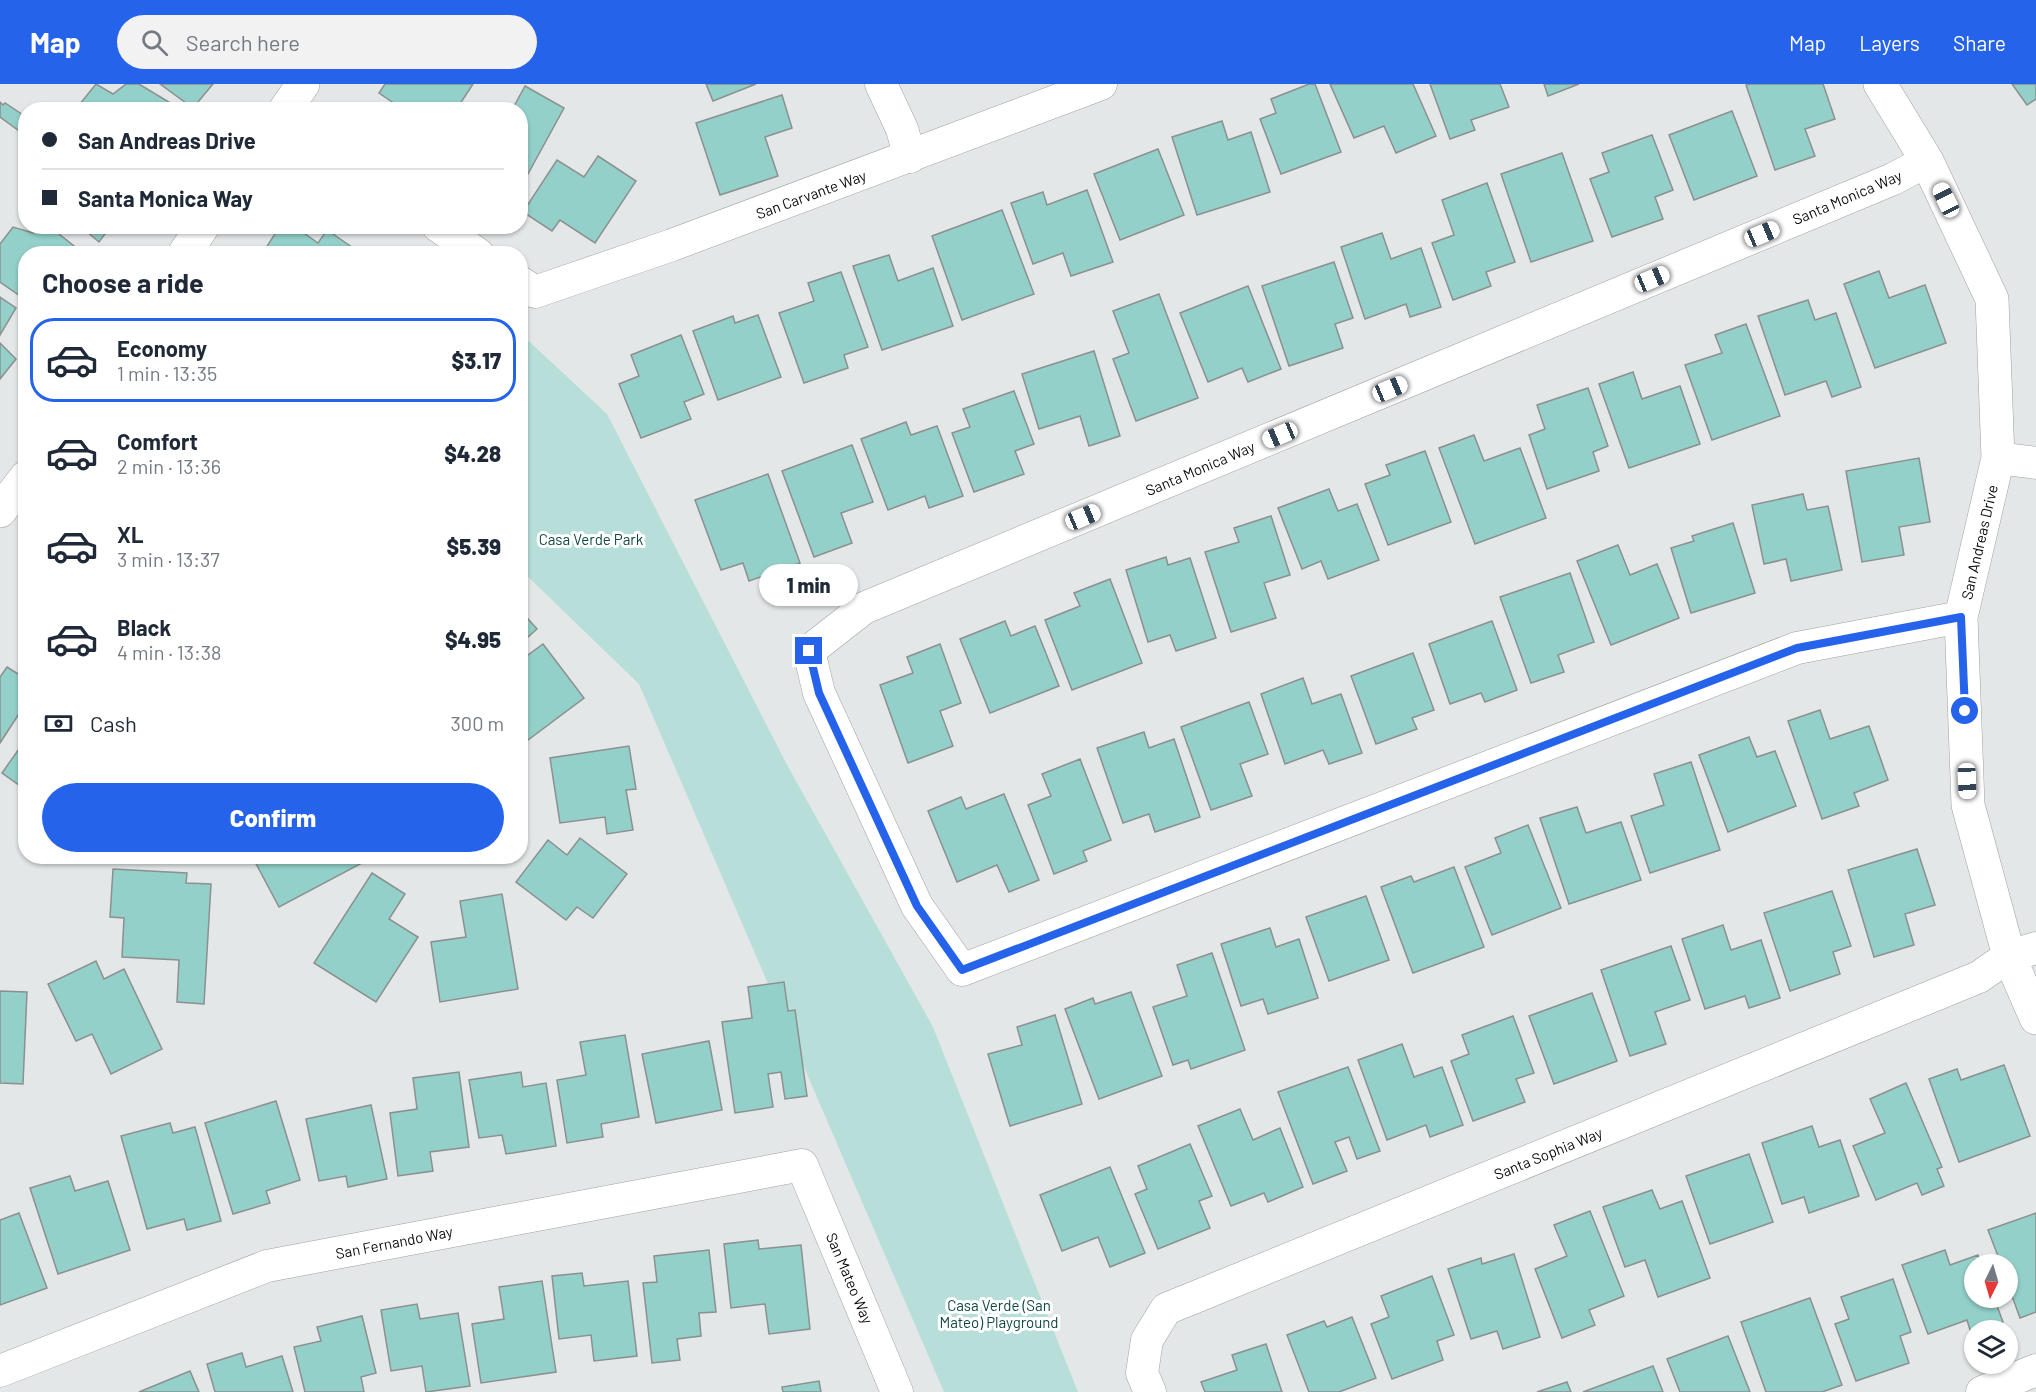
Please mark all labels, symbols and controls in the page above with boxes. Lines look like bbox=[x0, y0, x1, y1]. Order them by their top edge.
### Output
search box bbox=[117, 15, 537, 69]
text: Map bbox=[30, 25, 81, 59]
icon: search bbox=[138, 26, 171, 59]
text: Search here bbox=[186, 29, 300, 55]
text: Map bbox=[1789, 30, 1826, 55]
text: Layers bbox=[1859, 30, 1920, 55]
text: Share bbox=[1953, 30, 2006, 55]
text: San Andreas Drive bbox=[78, 127, 256, 153]
street label: San Carvante Way bbox=[753, 166, 869, 222]
street label: Santa Monica Way bbox=[1790, 166, 1904, 228]
car bbox=[1930, 180, 1962, 220]
text: Santa Monica Way bbox=[78, 185, 253, 211]
car bbox=[1742, 219, 1782, 249]
car bbox=[1632, 264, 1672, 294]
text: Choose a ride bbox=[42, 266, 204, 298]
icon: car bbox=[45, 333, 99, 387]
text: Economy bbox=[117, 335, 207, 361]
text: $3.17 bbox=[451, 347, 501, 373]
text: 1 min · 13:35 bbox=[117, 361, 217, 385]
car bbox=[1370, 374, 1410, 404]
car bbox=[1260, 420, 1300, 450]
icon: car bbox=[45, 426, 99, 480]
text: Comfort bbox=[117, 428, 198, 454]
street label: Santa Monica Way bbox=[1143, 437, 1257, 499]
text: $4.28 bbox=[444, 440, 501, 466]
text: 2 min · 13:36 bbox=[117, 454, 221, 478]
street label: San Andreas Drive bbox=[1957, 483, 2001, 601]
car bbox=[1063, 502, 1103, 532]
icon: car bbox=[45, 519, 99, 573]
text: XL bbox=[117, 521, 143, 547]
park label: Casa Verde Park bbox=[539, 530, 644, 548]
text: $5.39 bbox=[447, 533, 501, 559]
text: 3 min · 13:37 bbox=[117, 547, 220, 571]
callout: 1 min bbox=[760, 564, 858, 606]
text: 1 min bbox=[787, 573, 830, 597]
icon: car bbox=[45, 612, 99, 666]
text: Black bbox=[117, 614, 171, 640]
text: $4.95 bbox=[445, 626, 501, 652]
route end bbox=[795, 637, 822, 664]
text: 4 min · 13:38 bbox=[117, 640, 221, 664]
route start bbox=[1951, 697, 1978, 724]
icon: cash bbox=[42, 707, 75, 740]
text: Cash bbox=[90, 710, 137, 736]
text: 300 m bbox=[451, 711, 504, 735]
car bbox=[1957, 763, 1977, 799]
button: Confirm bbox=[42, 783, 504, 852]
street label: Santa Sophia Way bbox=[1491, 1123, 1605, 1183]
street label: San Fernando Way bbox=[334, 1222, 454, 1262]
street label: San Mateo Way bbox=[823, 1230, 877, 1326]
north arrow bbox=[1964, 1254, 2018, 1308]
map controls bbox=[1964, 1254, 2018, 1374]
park label: Casa Verde (San Mateo) Playground bbox=[940, 1296, 1058, 1331]
button: layers bbox=[1964, 1320, 2018, 1374]

